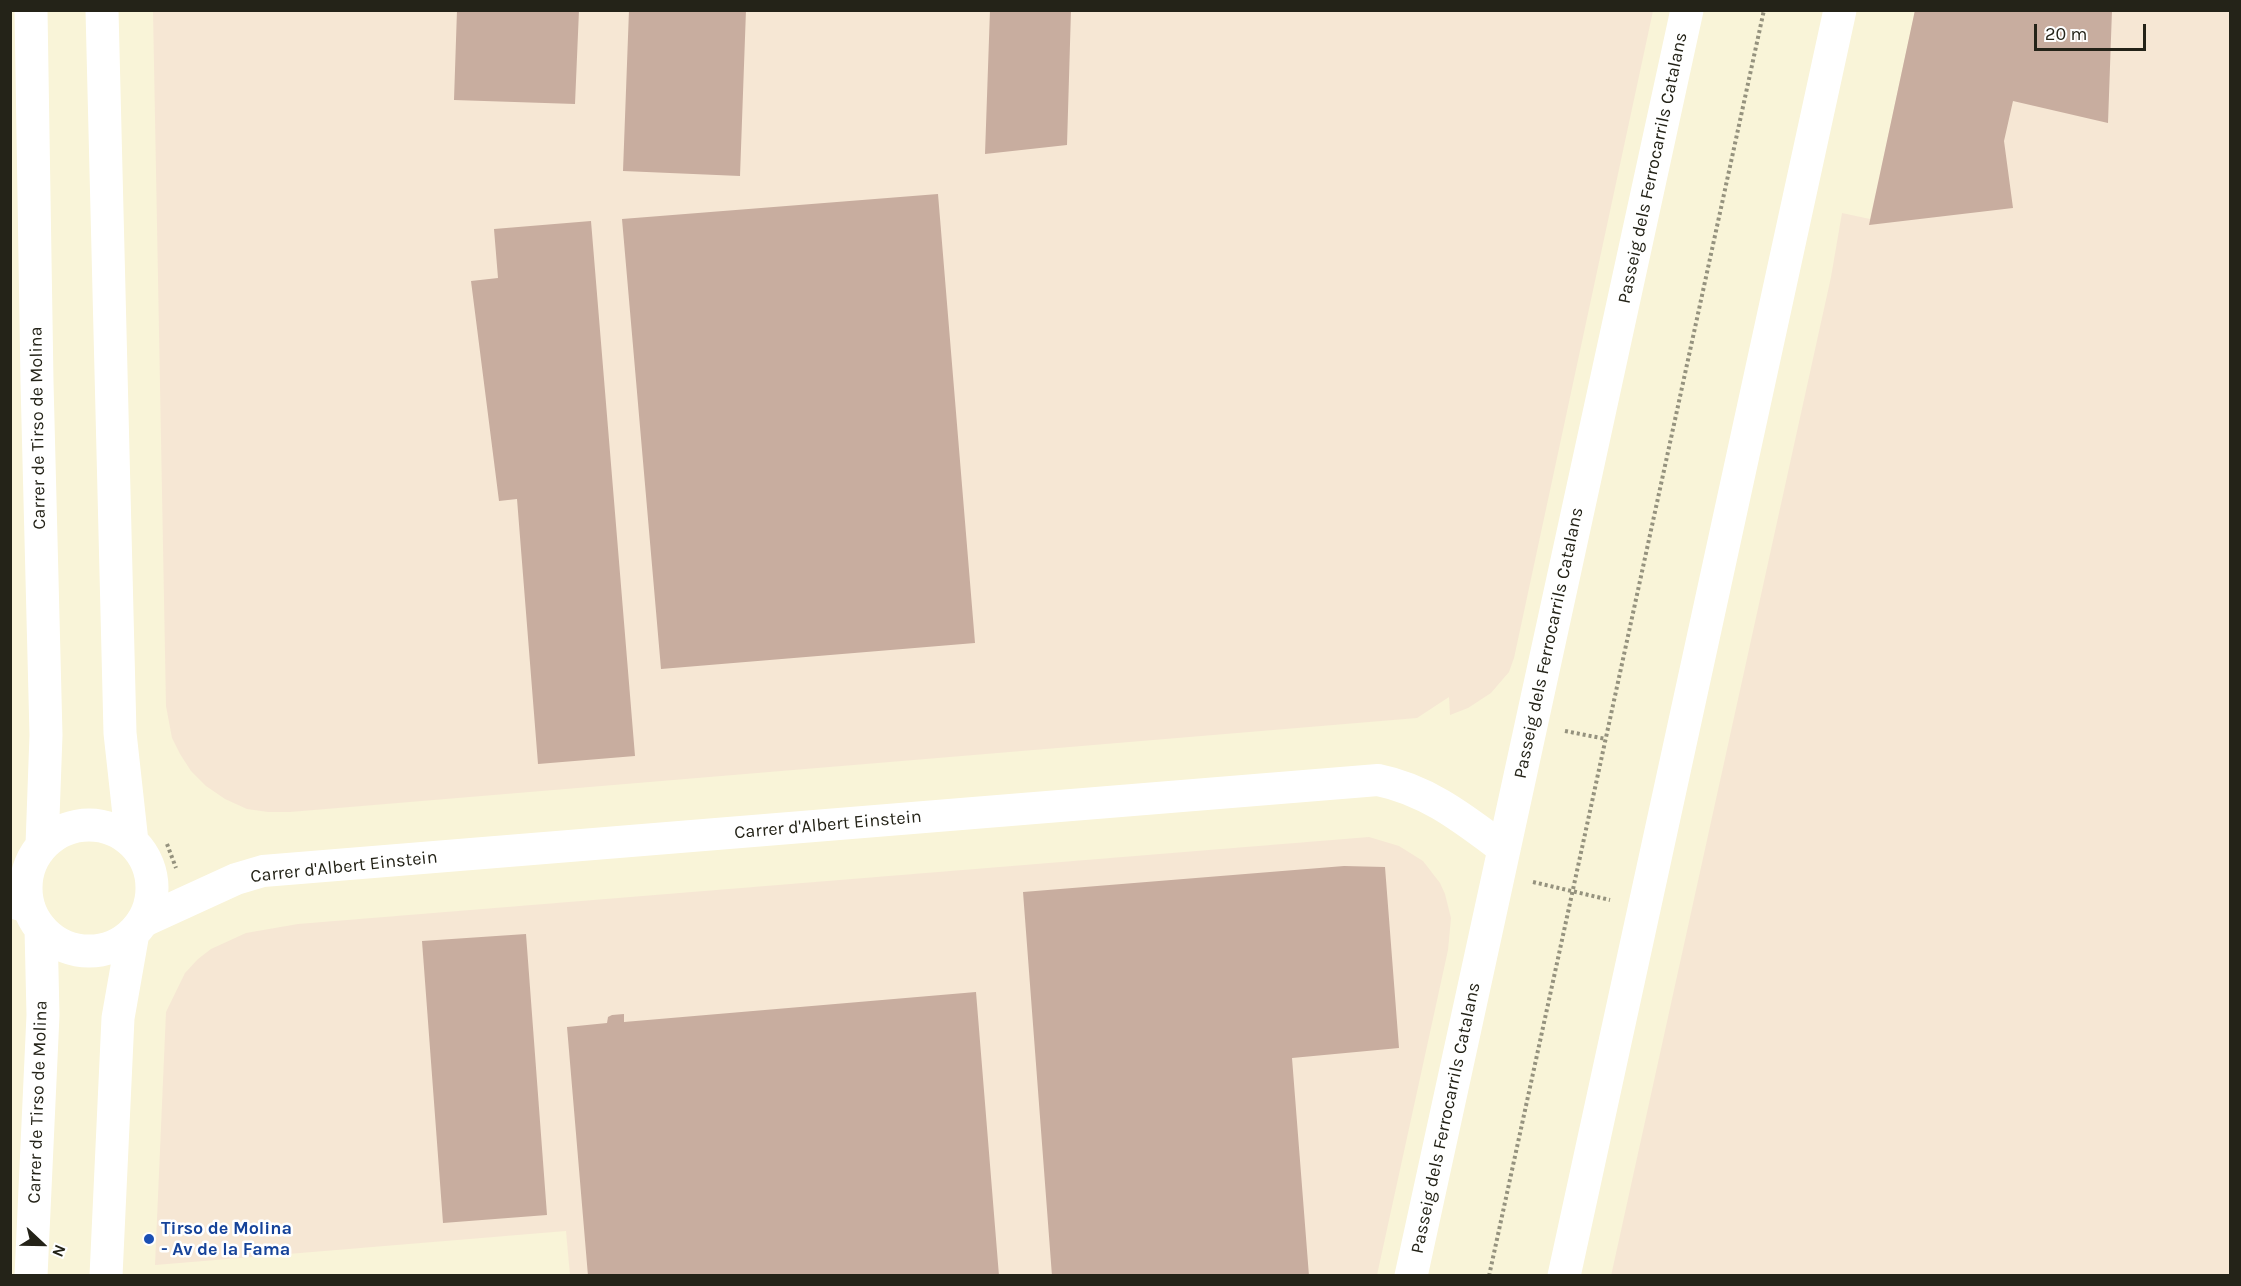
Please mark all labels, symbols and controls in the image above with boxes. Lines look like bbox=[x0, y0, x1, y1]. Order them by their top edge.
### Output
scale bar bbox=[2037, 12, 2150, 50]
text: 20 m bbox=[2045, 23, 2087, 45]
street label: Passeig dels Ferrocarrils Catalans bbox=[1614, 30, 1692, 306]
street label: Carrer de Tirso de Molina bbox=[25, 326, 51, 530]
street label: Passeig dels Ferrocarrils Catalans bbox=[1510, 505, 1588, 781]
street label: Carrer d'Albert Einstein bbox=[733, 806, 923, 844]
street label: Carrer d'Albert Einstein bbox=[249, 846, 439, 888]
street label: Passeig dels Ferrocarrils Catalans bbox=[1407, 980, 1485, 1256]
street label: Carrer de Tirso de Molina bbox=[24, 1000, 52, 1204]
north arrow bbox=[12, 1214, 72, 1274]
place label: Tirso de Molina - Av de la Fama bbox=[161, 1218, 292, 1260]
marker: Tirso de Molina - Av de la Fama bbox=[142, 1232, 156, 1246]
text: N bbox=[48, 1242, 70, 1260]

